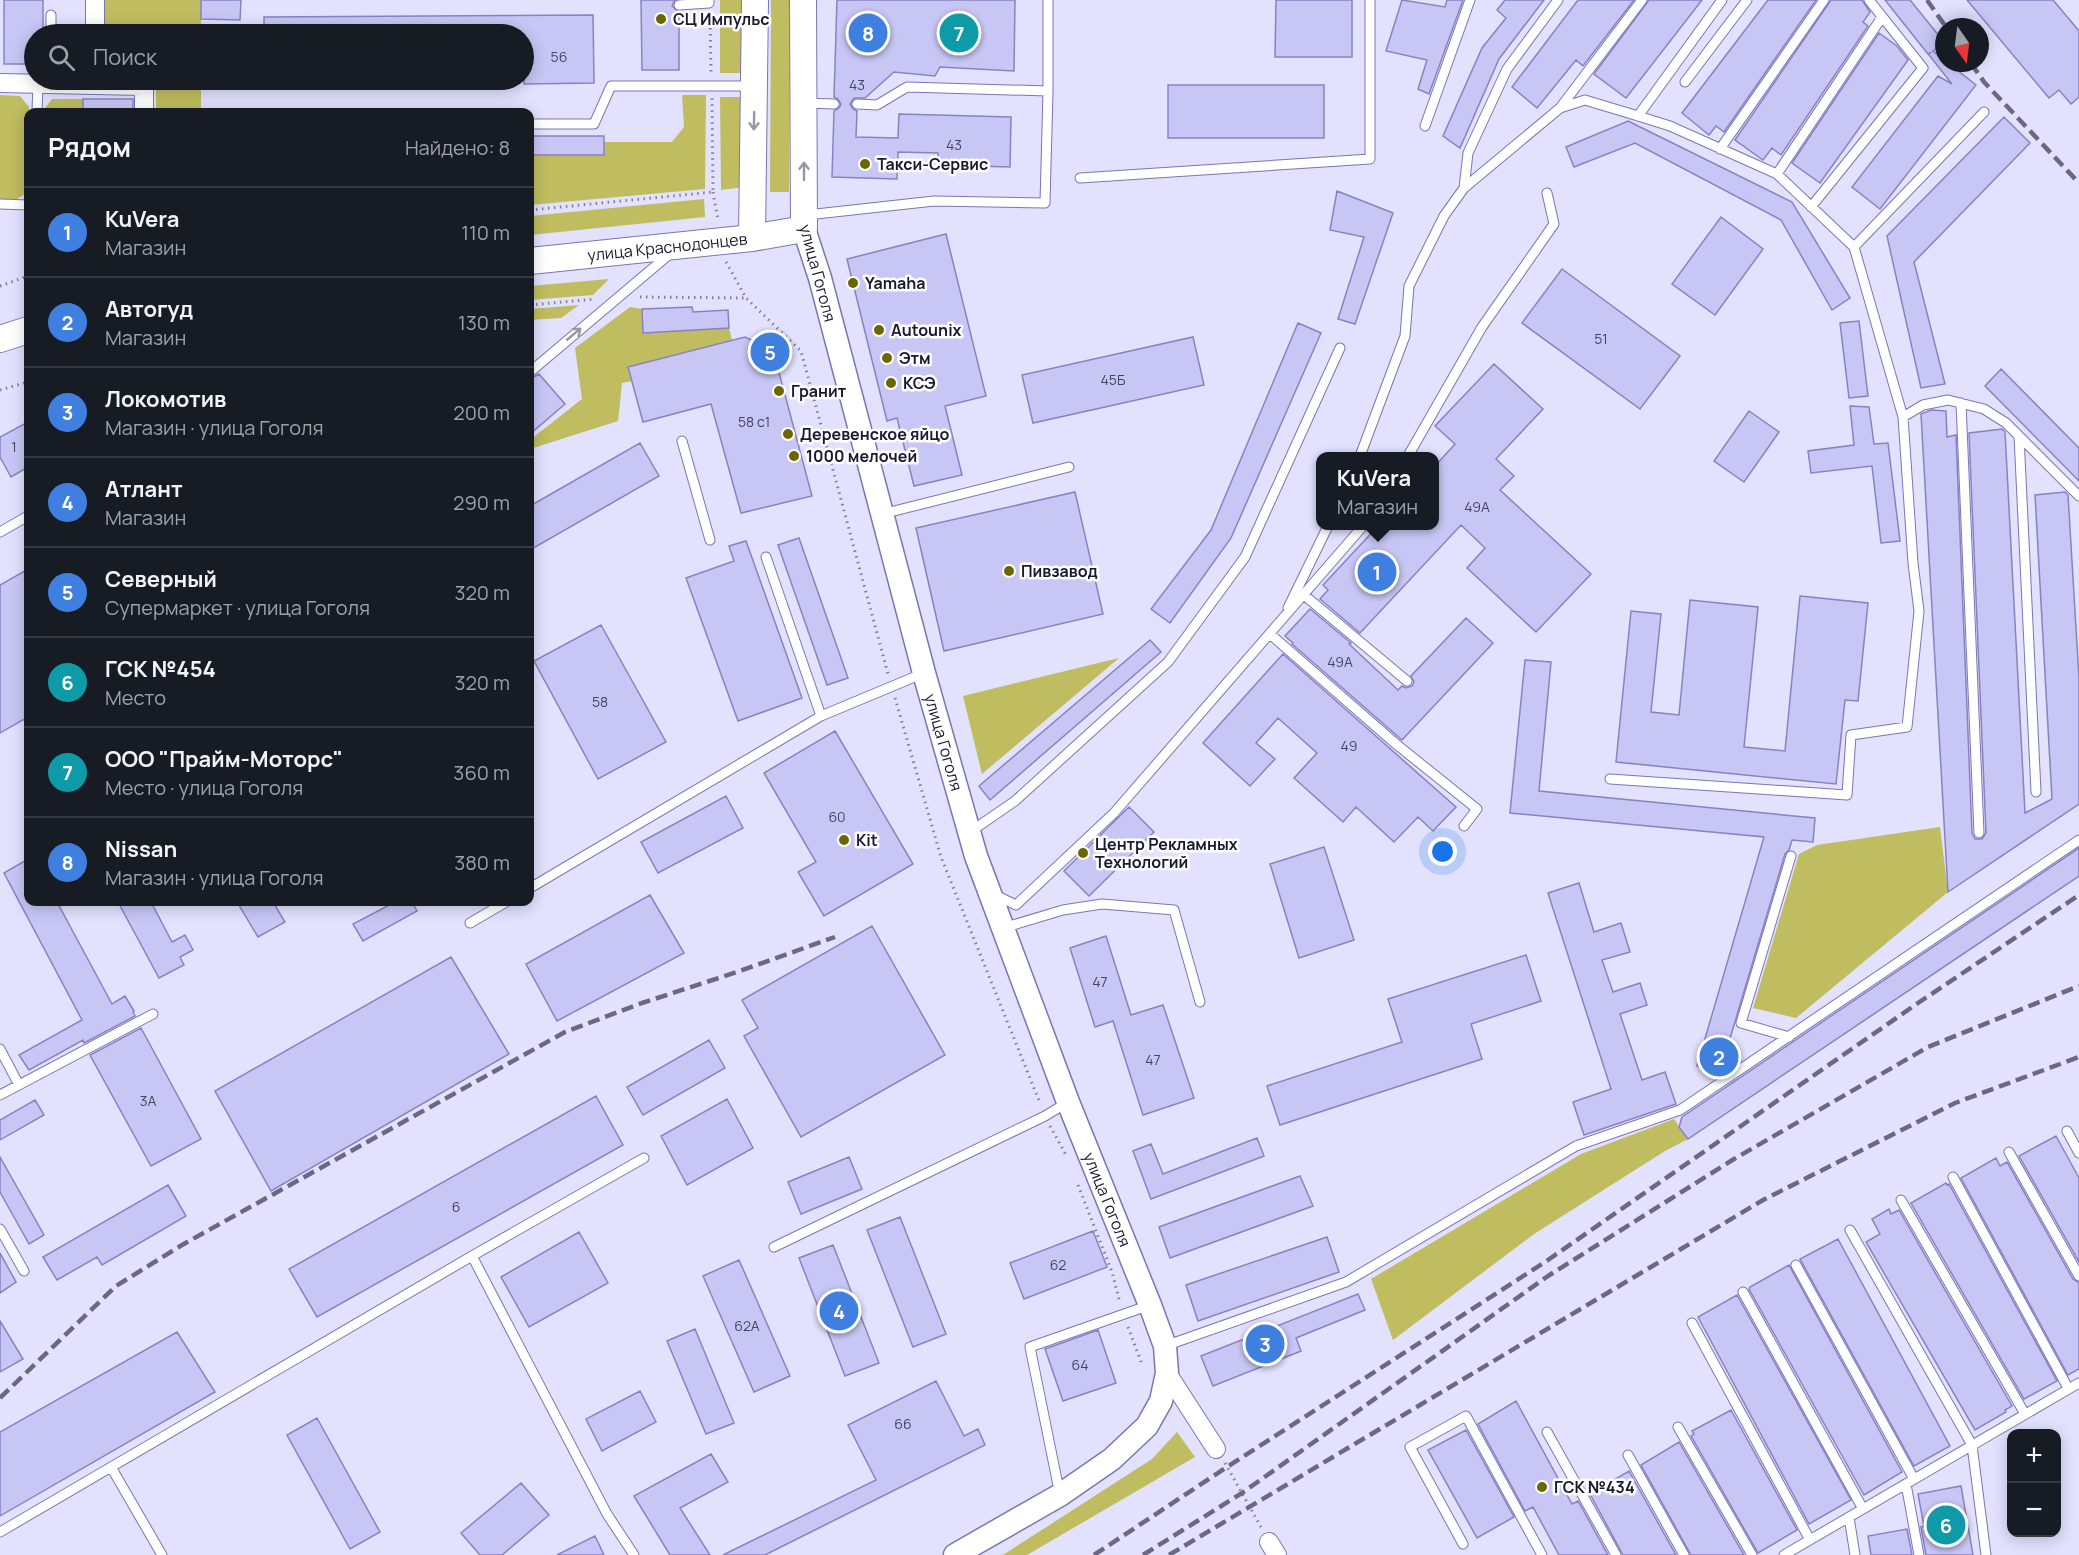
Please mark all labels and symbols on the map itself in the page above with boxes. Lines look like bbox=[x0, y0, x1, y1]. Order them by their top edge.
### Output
place label: СЦ Импульс bbox=[673, 8, 769, 30]
pin: 8 bbox=[848, 10, 888, 56]
pin: 7 bbox=[940, 10, 978, 56]
marker: СЦ Импульс bbox=[654, 12, 668, 26]
north arrow bbox=[1935, 18, 1989, 72]
house number: 56 bbox=[551, 47, 567, 66]
house number: 43 bbox=[849, 75, 865, 94]
one-way arrow bbox=[748, 111, 760, 131]
house number: 43 bbox=[946, 135, 962, 154]
place label: Такси-Сервис bbox=[877, 153, 988, 175]
marker: Такси-Сервис bbox=[858, 157, 872, 171]
one-way arrow bbox=[798, 161, 810, 181]
street label: улица Гоголя bbox=[794, 222, 842, 324]
street label: улица Краснодонцев bbox=[586, 228, 749, 266]
place label: Yamaha bbox=[865, 272, 926, 294]
marker: Yamaha bbox=[846, 276, 860, 290]
place label: Autounix bbox=[891, 319, 962, 341]
marker: Autounix bbox=[872, 323, 886, 337]
one-way arrow bbox=[566, 327, 581, 341]
house number: 51 bbox=[1594, 329, 1608, 348]
pin: 5 bbox=[750, 330, 790, 374]
place label: Этм bbox=[899, 347, 931, 369]
marker: Этм bbox=[880, 351, 894, 365]
house number: 45Б bbox=[1101, 370, 1126, 389]
place label: КСЭ bbox=[903, 372, 936, 394]
marker: КСЭ bbox=[884, 376, 898, 390]
place label: Гранит bbox=[791, 380, 847, 402]
marker: Гранит bbox=[772, 384, 786, 398]
house number: 58 с1 bbox=[738, 412, 770, 431]
place label: Деревенское яйцо bbox=[800, 423, 950, 445]
marker: Деревенское яйцо bbox=[781, 427, 795, 441]
house number: 1 bbox=[11, 437, 17, 456]
place label: 1000 мелочей bbox=[806, 445, 917, 467]
marker: 1000 мелочей bbox=[787, 449, 801, 463]
house number: 49А bbox=[1464, 497, 1490, 516]
pin: 1 bbox=[1358, 550, 1396, 594]
place label: Пивзавод bbox=[1021, 560, 1098, 582]
marker: Пивзавод bbox=[1002, 564, 1016, 578]
house number: 49А bbox=[1327, 652, 1353, 671]
street label: улица Гоголя bbox=[919, 691, 968, 793]
house number: 58 bbox=[592, 692, 608, 711]
house number: 49 bbox=[1341, 736, 1357, 755]
house number: 60 bbox=[828, 807, 846, 826]
place label: Kit bbox=[856, 829, 878, 851]
marker: Kit bbox=[837, 833, 851, 847]
place label: Центр Рекламных Технологий bbox=[1095, 833, 1238, 873]
your location bbox=[1428, 837, 1457, 866]
marker: Центр Рекламных Технологий bbox=[1076, 846, 1090, 860]
house number: 47 bbox=[1092, 972, 1108, 991]
pin: 2 bbox=[1700, 1034, 1738, 1080]
house number: 47 bbox=[1145, 1050, 1161, 1069]
house number: 3А bbox=[140, 1091, 156, 1110]
street label: улица Гоголя bbox=[1078, 1149, 1136, 1250]
house number: 6 bbox=[452, 1197, 460, 1216]
house number: 62 bbox=[1050, 1255, 1066, 1274]
pin: 4 bbox=[820, 1288, 858, 1334]
house number: 62А bbox=[734, 1316, 760, 1335]
pin: 3 bbox=[1246, 1322, 1284, 1366]
house number: 64 bbox=[1072, 1355, 1088, 1374]
house number: 66 bbox=[894, 1414, 912, 1433]
place label: ГСК №434 bbox=[1554, 1476, 1635, 1498]
marker: ГСК №434 bbox=[1535, 1480, 1549, 1494]
pin: 6 bbox=[1926, 1502, 1966, 1547]

